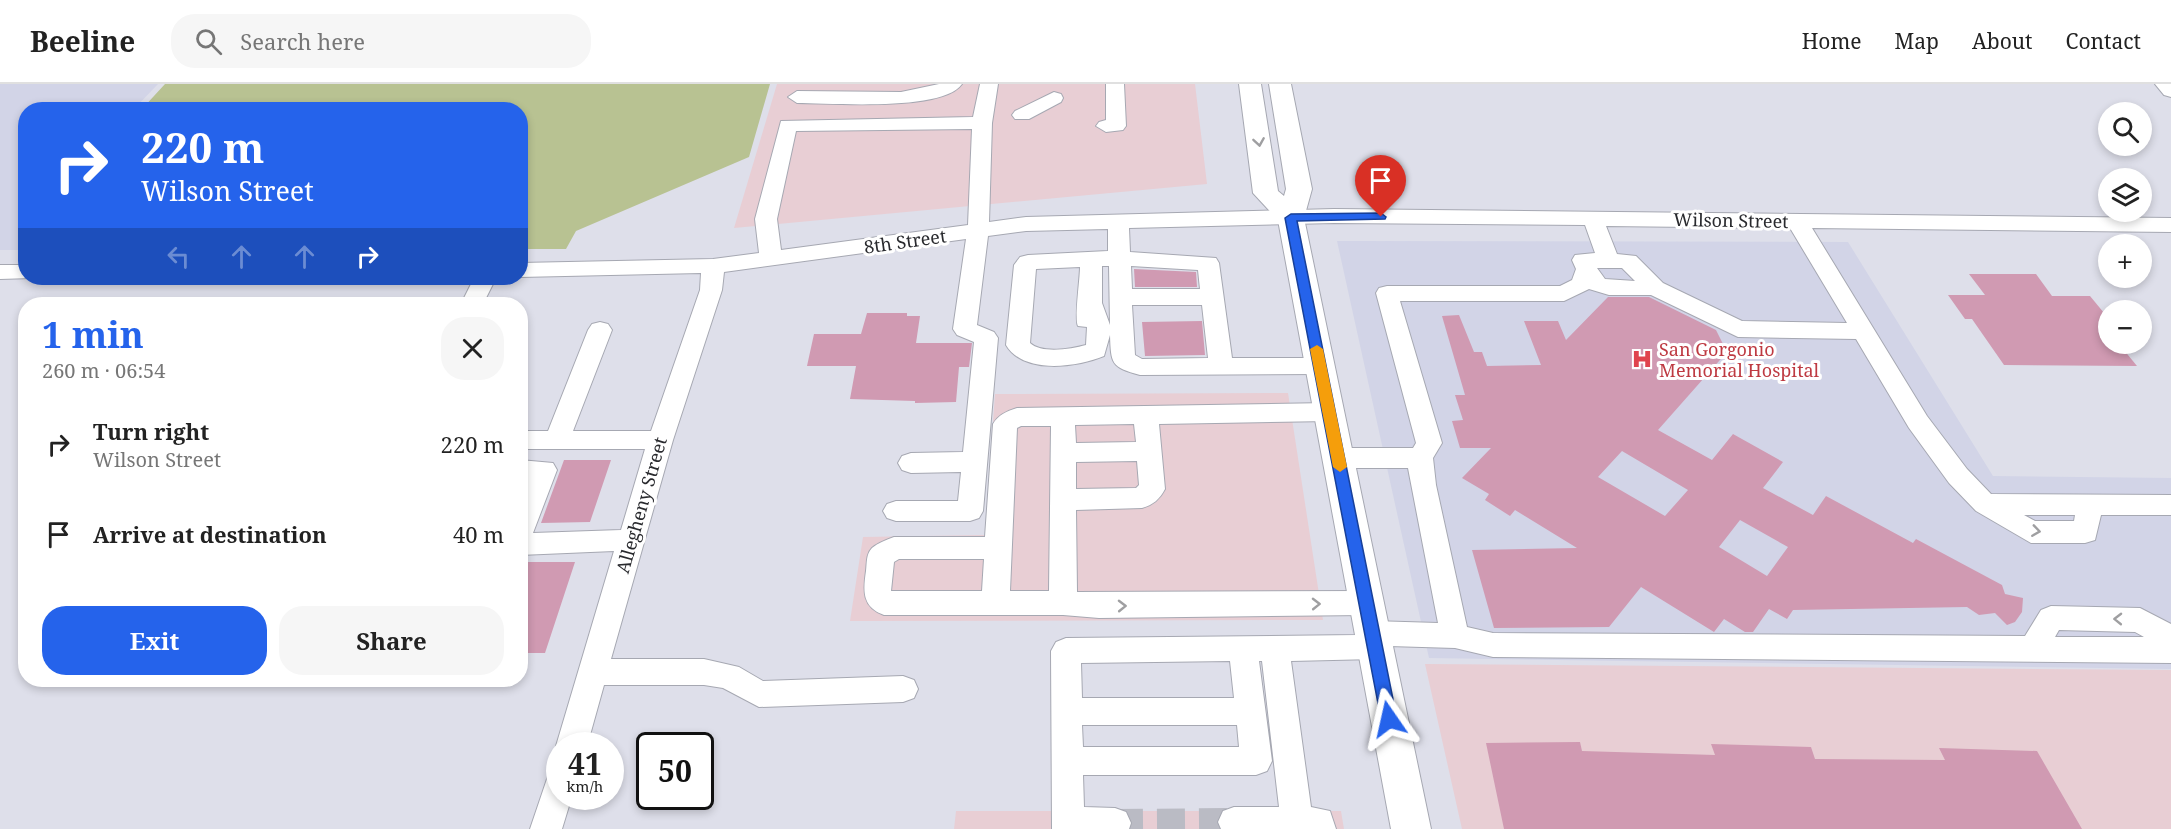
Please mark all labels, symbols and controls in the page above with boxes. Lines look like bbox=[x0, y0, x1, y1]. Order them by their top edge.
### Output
search box bbox=[171, 14, 591, 68]
text: Beeline bbox=[30, 22, 135, 60]
icon: search bbox=[192, 25, 225, 58]
text: Search here bbox=[240, 26, 365, 56]
text: Home bbox=[1802, 27, 1862, 55]
text: Map bbox=[1895, 27, 1939, 55]
text: About bbox=[1972, 27, 2033, 55]
text: Contact bbox=[2066, 27, 2141, 55]
map controls bbox=[2098, 102, 2152, 354]
button: search bbox=[2098, 102, 2152, 156]
text: 220 m bbox=[141, 118, 265, 175]
icon: right bbox=[42, 126, 120, 204]
one-way arrow bbox=[1252, 137, 1264, 146]
pin bbox=[1355, 155, 1406, 217]
icon: arrive bbox=[1364, 164, 1397, 197]
button: layers bbox=[2098, 168, 2152, 222]
text: Wilson Street bbox=[141, 172, 314, 209]
street label: Wilson Street bbox=[1673, 207, 1789, 233]
street label: 8th Street bbox=[862, 223, 948, 259]
button: + bbox=[2098, 234, 2152, 288]
icon: left bbox=[162, 240, 195, 273]
icon: ahead bbox=[225, 240, 258, 273]
icon: ahead bbox=[288, 240, 321, 273]
icon: right bbox=[351, 240, 384, 273]
button: − bbox=[2098, 300, 2152, 354]
text: 1 min bbox=[42, 310, 144, 359]
button: close bbox=[441, 317, 504, 380]
place label: San Gorgonio Memorial Hospital bbox=[1659, 337, 1820, 382]
hospital icon: San Gorgonio Memorial Hospital bbox=[1630, 347, 1654, 371]
text: 260 m · 06:54 bbox=[42, 357, 165, 384]
text: Turn right bbox=[93, 416, 209, 446]
icon: right bbox=[42, 428, 75, 461]
text: 220 m bbox=[441, 429, 504, 459]
street label: Allegheny Street bbox=[610, 434, 672, 576]
text: Wilson Street bbox=[93, 446, 221, 473]
icon: arrive bbox=[42, 518, 75, 551]
text: Arrive at destination bbox=[93, 519, 327, 549]
text: 40 m bbox=[453, 519, 504, 549]
one-way arrow bbox=[2031, 524, 2041, 536]
one-way arrow bbox=[1312, 597, 1321, 610]
one-way arrow bbox=[1117, 600, 1126, 612]
button: Exit bbox=[42, 606, 267, 675]
button: Share bbox=[279, 606, 504, 675]
one-way arrow bbox=[2114, 613, 2123, 626]
position arrow bbox=[1357, 687, 1421, 751]
speed limit sign: 50 bbox=[636, 732, 714, 810]
text: 41 bbox=[568, 743, 602, 784]
text: km/h bbox=[567, 776, 603, 796]

